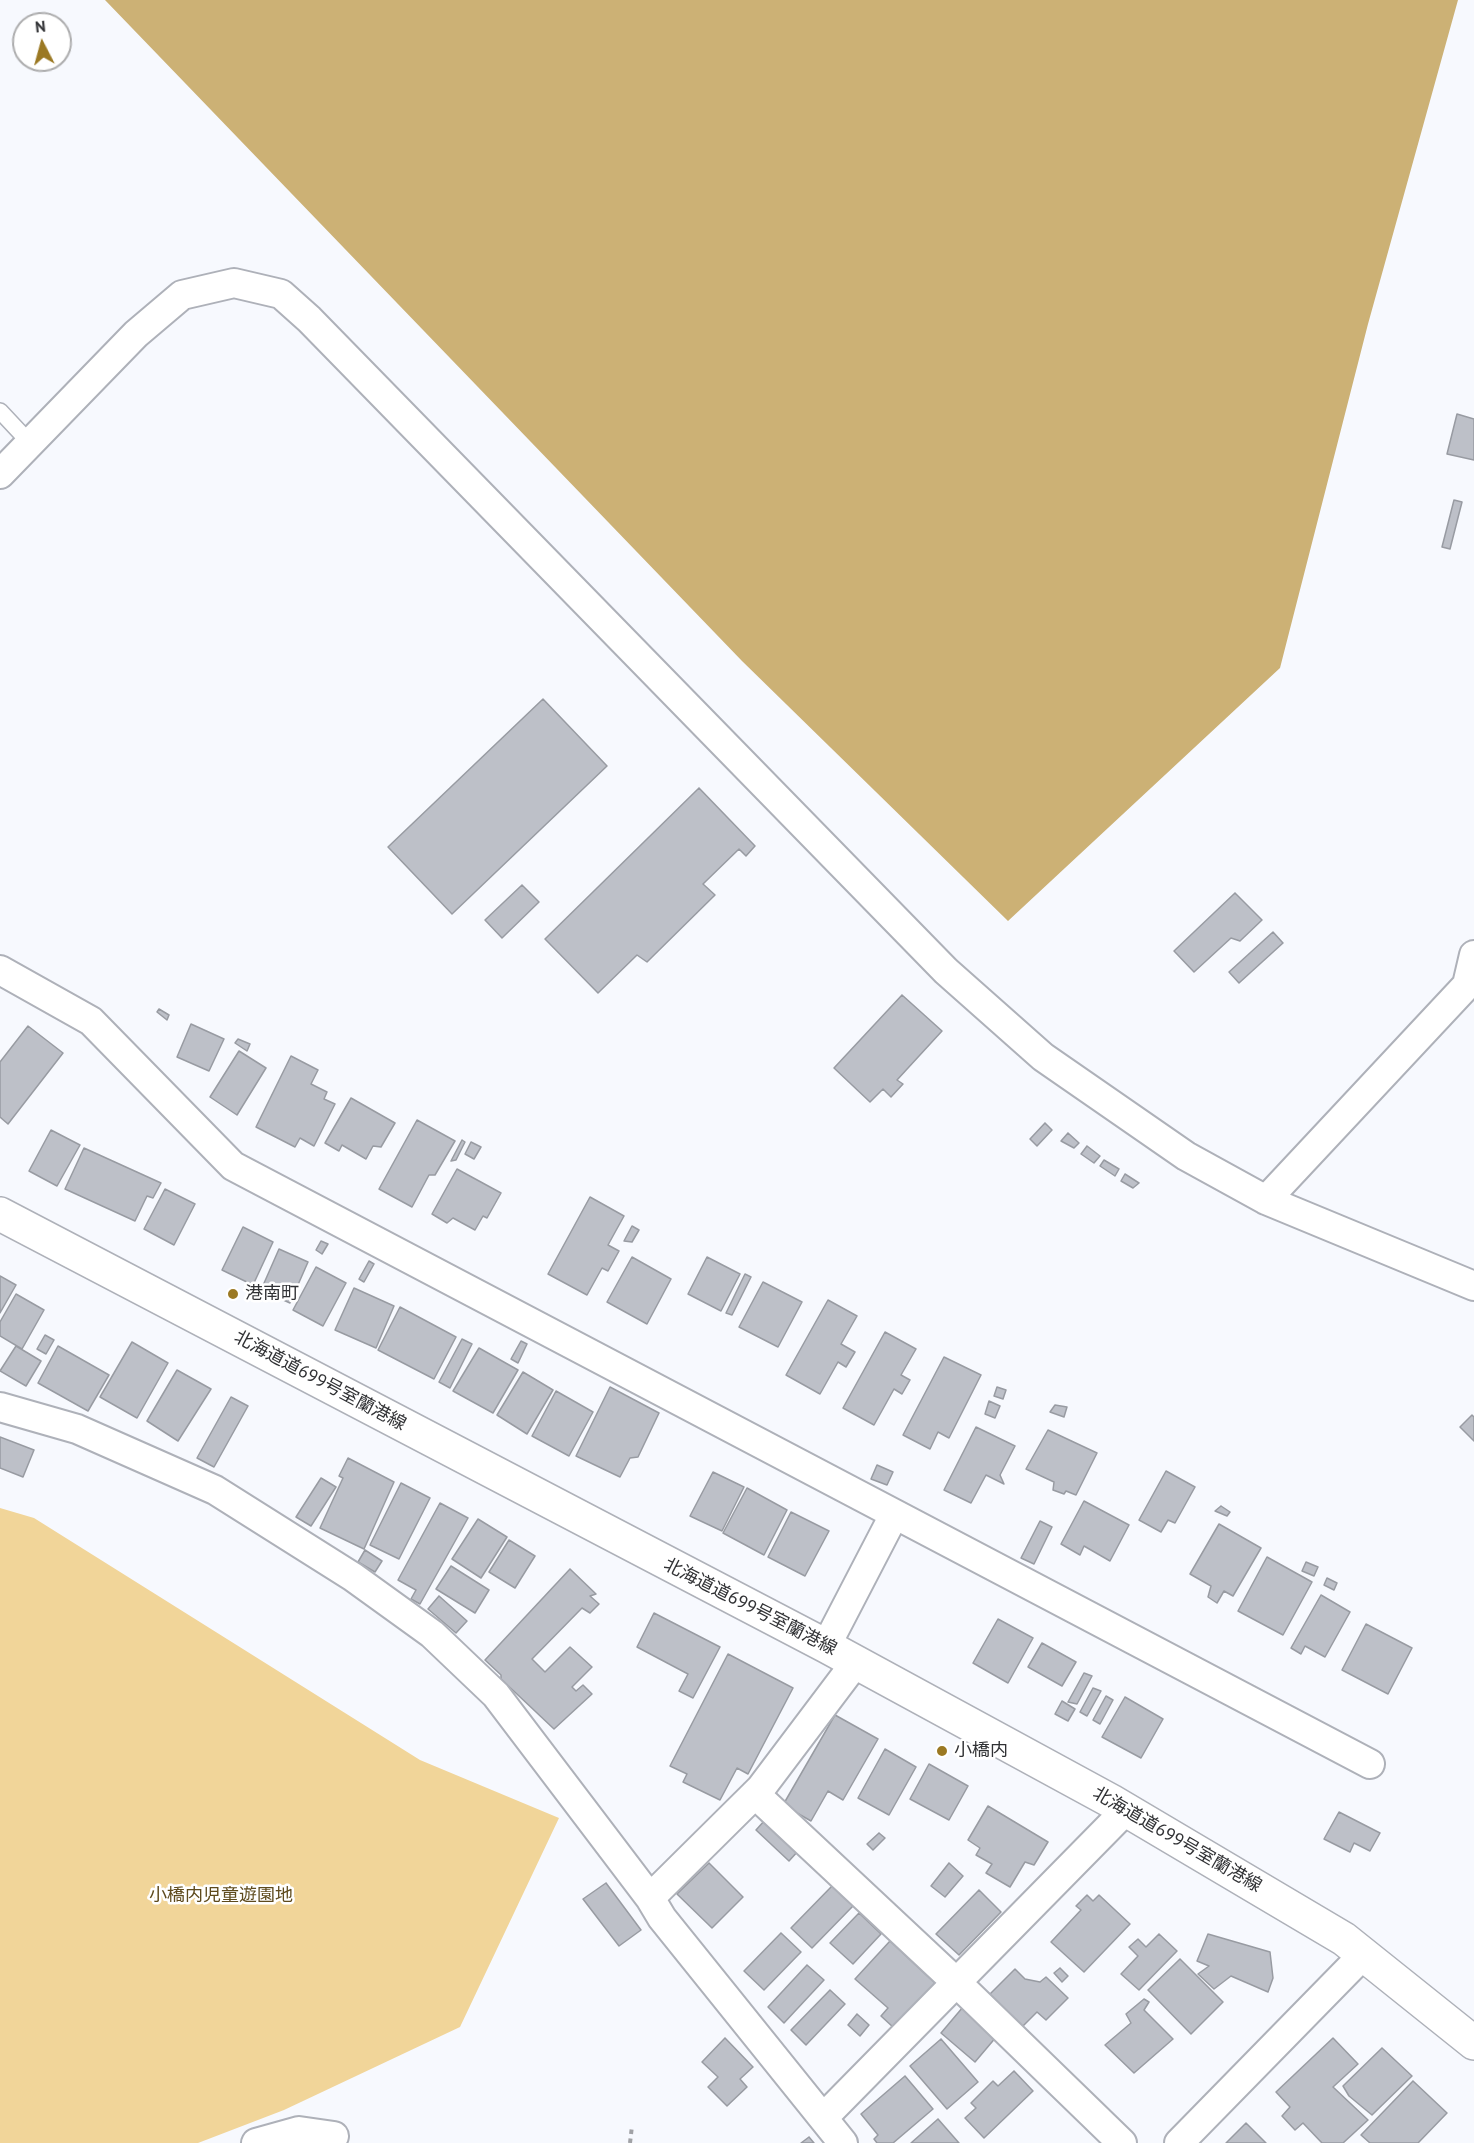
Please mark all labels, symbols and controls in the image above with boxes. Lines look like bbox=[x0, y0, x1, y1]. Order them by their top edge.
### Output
north arrow bbox=[12, 12, 72, 72]
text: N bbox=[34, 16, 47, 37]
place label: 港南町 bbox=[245, 1283, 299, 1305]
marker: 港南町 bbox=[226, 1287, 240, 1301]
street label: 北海道道699号室蘭港線 bbox=[230, 1327, 410, 1435]
street label: 北海道道699号室蘭港線 bbox=[660, 1554, 840, 1660]
place label: 小橋内 bbox=[954, 1740, 1008, 1762]
marker: 小橋内 bbox=[935, 1744, 949, 1758]
street label: 北海道道699号室蘭港線 bbox=[1089, 1783, 1265, 1897]
park label: 小橋内児童遊園地 bbox=[149, 1885, 293, 1907]

